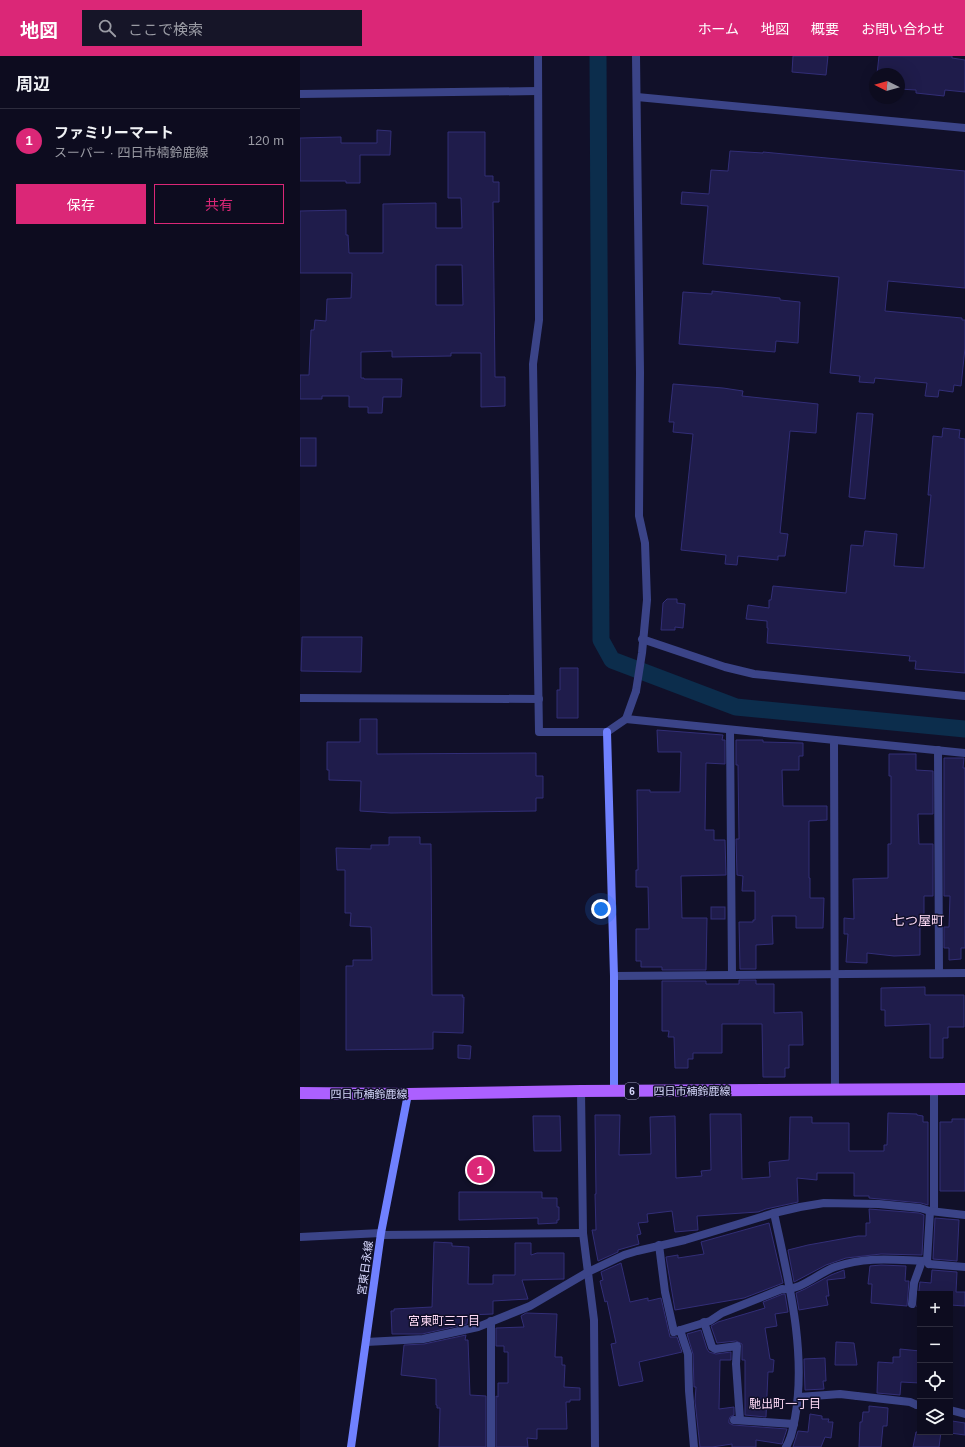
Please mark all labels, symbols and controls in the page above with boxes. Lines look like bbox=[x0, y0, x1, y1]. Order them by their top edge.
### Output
search box bbox=[82, 10, 362, 46]
icon: search bbox=[96, 17, 118, 39]
text: 地図 bbox=[20, 20, 58, 41]
text: ここで検索 bbox=[128, 21, 203, 38]
text: ホーム bbox=[697, 21, 739, 37]
text: 地図 bbox=[761, 21, 789, 37]
text: 概要 bbox=[811, 21, 839, 37]
text: お問い合わせ bbox=[861, 21, 945, 37]
north arrow bbox=[869, 68, 905, 104]
text: 周辺 bbox=[16, 75, 50, 94]
text: ファミリーマート bbox=[54, 124, 174, 141]
text: 1 bbox=[25, 133, 33, 148]
text: 120 m bbox=[248, 133, 284, 148]
text: スーパー · 四日市楠鈴鹿線 bbox=[54, 145, 208, 160]
button: 保存 bbox=[16, 184, 146, 224]
button: 共有 bbox=[154, 184, 284, 224]
your location bbox=[591, 899, 611, 919]
district label: 七つ屋町 bbox=[892, 913, 944, 928]
road number: 6 bbox=[625, 1083, 639, 1099]
street label: 四日市楠鈴鹿線 bbox=[654, 1085, 731, 1097]
street label: 四日市楠鈴鹿線 bbox=[331, 1088, 408, 1100]
pin: 1 bbox=[467, 1155, 493, 1185]
street label: 宮東日永線 bbox=[355, 1240, 375, 1296]
map controls bbox=[917, 1291, 953, 1435]
button: + bbox=[917, 1291, 953, 1327]
district label: 宮東町三丁目 bbox=[408, 1314, 480, 1328]
button: − bbox=[917, 1327, 953, 1363]
button: locate bbox=[917, 1363, 953, 1399]
district label: 馳出町一丁目 bbox=[749, 1397, 821, 1411]
button: layers bbox=[917, 1399, 953, 1435]

